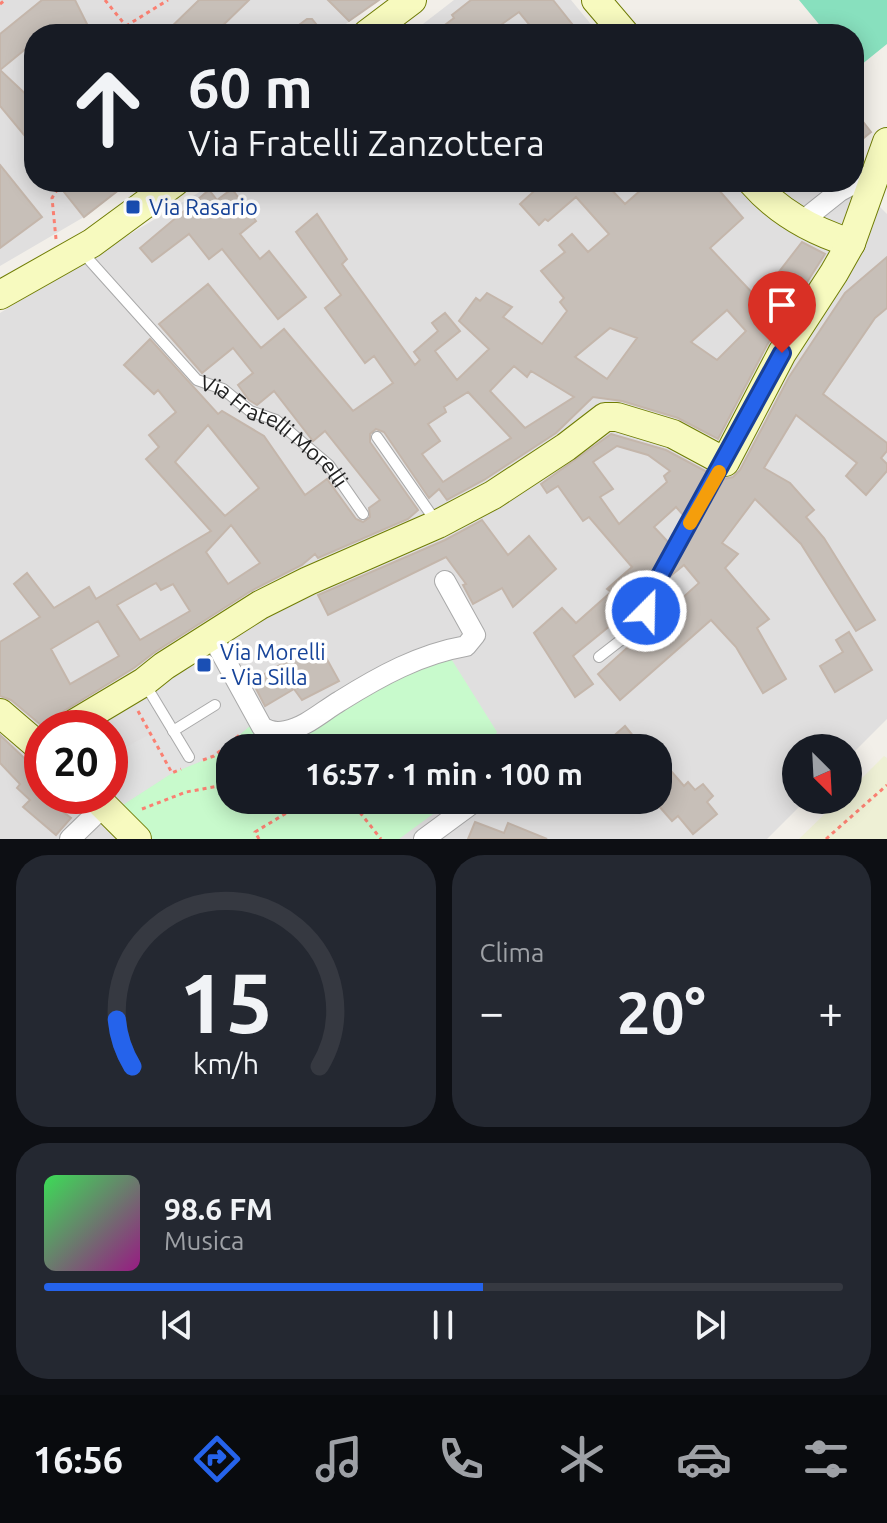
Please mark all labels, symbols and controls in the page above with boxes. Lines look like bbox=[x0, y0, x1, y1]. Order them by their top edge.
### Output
icon: ahead bbox=[56, 56, 160, 160]
text: 60 m bbox=[188, 56, 313, 119]
text: Via Fratelli Zanzottera bbox=[188, 122, 545, 163]
place label: Via Rasario bbox=[149, 194, 258, 219]
marker: Via Rasario bbox=[124, 198, 142, 216]
pin bbox=[748, 271, 816, 353]
icon: arrive bbox=[760, 283, 804, 327]
street label: Via Fratelli Morelli bbox=[197, 369, 353, 492]
position arrow bbox=[604, 569, 688, 653]
place label: Via Morelli - Via Silla bbox=[220, 639, 326, 689]
marker: Via Morelli - Via Silla bbox=[195, 656, 213, 674]
speed limit sign: 20 bbox=[24, 710, 128, 814]
north arrow bbox=[782, 734, 862, 814]
map controls bbox=[782, 734, 862, 814]
text: 16:57 · 1 min · 100 m bbox=[305, 757, 583, 791]
text: Clima bbox=[480, 938, 544, 967]
text: 15 bbox=[179, 955, 273, 1049]
text: 20° bbox=[617, 978, 706, 1045]
text: − bbox=[480, 987, 504, 1036]
text: + bbox=[818, 987, 843, 1036]
text: km/h bbox=[193, 1047, 259, 1079]
text: 98.6 FM bbox=[164, 1192, 273, 1226]
text: Musica bbox=[164, 1226, 244, 1255]
icon: previous bbox=[155, 1303, 199, 1347]
icon: pause bbox=[421, 1303, 465, 1347]
icon: next bbox=[688, 1303, 732, 1347]
icon: directions bbox=[189, 1431, 245, 1487]
icon: music bbox=[311, 1431, 367, 1487]
icon: phone bbox=[433, 1431, 489, 1487]
icon: climate bbox=[554, 1431, 610, 1487]
icon: car bbox=[676, 1431, 732, 1487]
icon: filters bbox=[798, 1431, 854, 1487]
text: 16:56 bbox=[33, 1439, 123, 1480]

